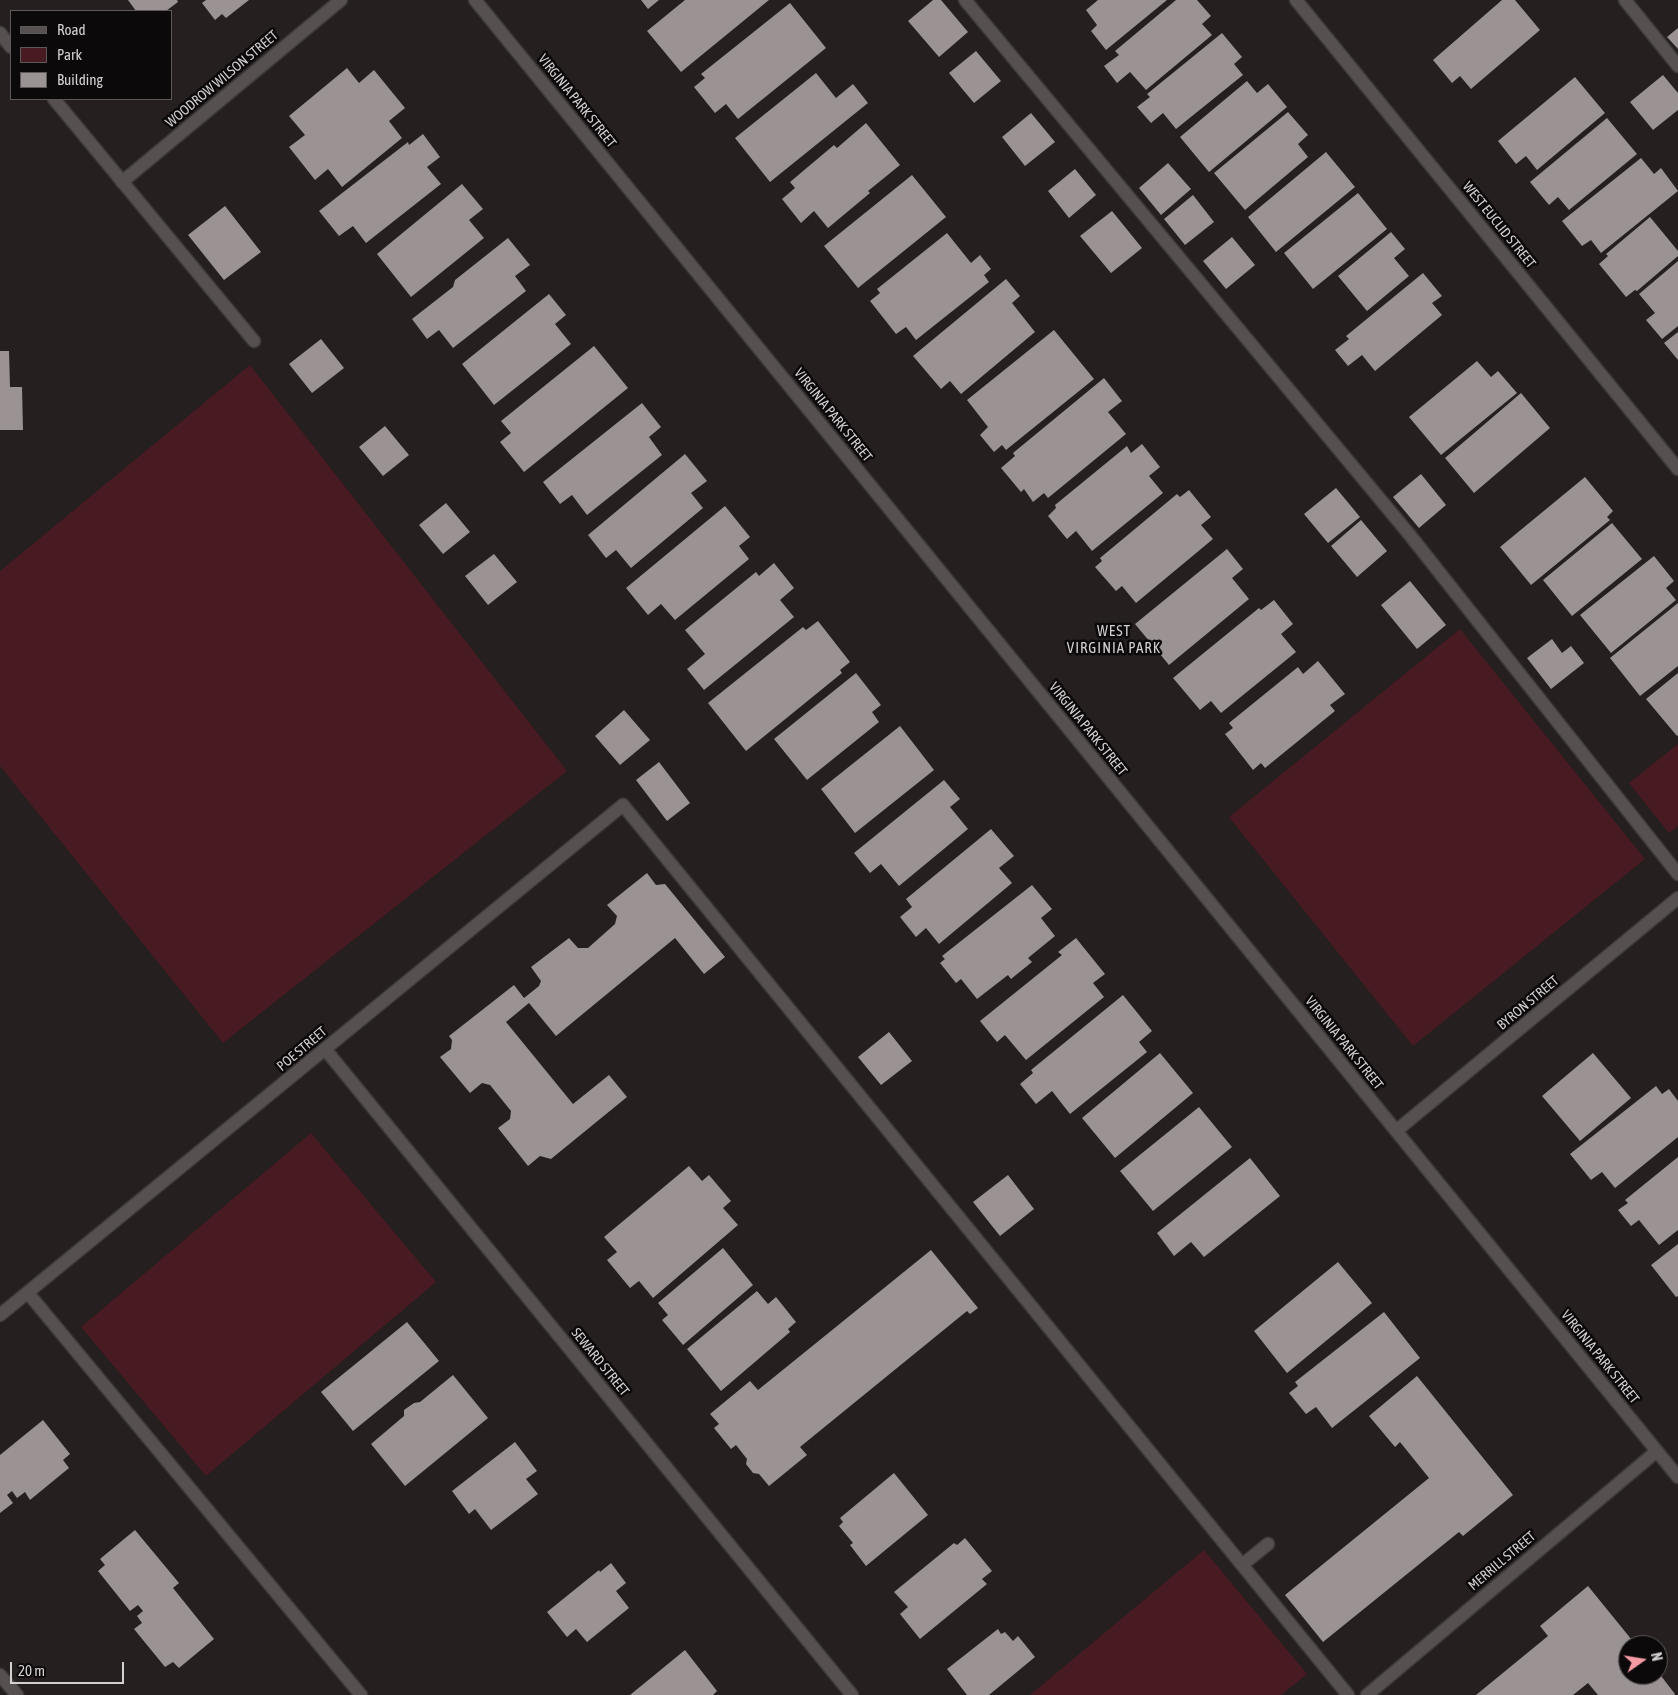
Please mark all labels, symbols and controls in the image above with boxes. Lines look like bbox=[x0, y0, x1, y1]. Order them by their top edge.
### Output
legend bbox=[10, 10, 172, 100]
text: Road bbox=[57, 21, 86, 38]
street label: WOODROW WILSON STREET bbox=[162, 27, 282, 131]
text: Park bbox=[57, 46, 82, 63]
street label: VIRGINIA PARK STREET bbox=[534, 51, 620, 151]
text: Building bbox=[57, 71, 103, 88]
street label: WEST EUCLID STREET bbox=[1459, 178, 1539, 272]
street label: VIRGINIA PARK STREET bbox=[790, 365, 876, 465]
district label: WEST VIRGINIA PARK bbox=[1065, 622, 1163, 657]
street label: VIRGINIA PARK STREET bbox=[1045, 679, 1131, 779]
street label: BYRON STREET bbox=[1494, 972, 1562, 1034]
street label: VIRGINIA PARK STREET bbox=[1301, 993, 1387, 1093]
street label: POE STREET bbox=[274, 1023, 330, 1075]
street label: VIRGINIA PARK STREET bbox=[1557, 1307, 1643, 1407]
street label: SEWARD STREET bbox=[568, 1325, 632, 1399]
street label: MERRILL STREET bbox=[1465, 1528, 1539, 1594]
north arrow bbox=[1618, 1635, 1668, 1685]
text: N bbox=[1648, 1651, 1665, 1663]
scale bar bbox=[12, 1652, 126, 1684]
text: 20 m bbox=[18, 1662, 45, 1679]

